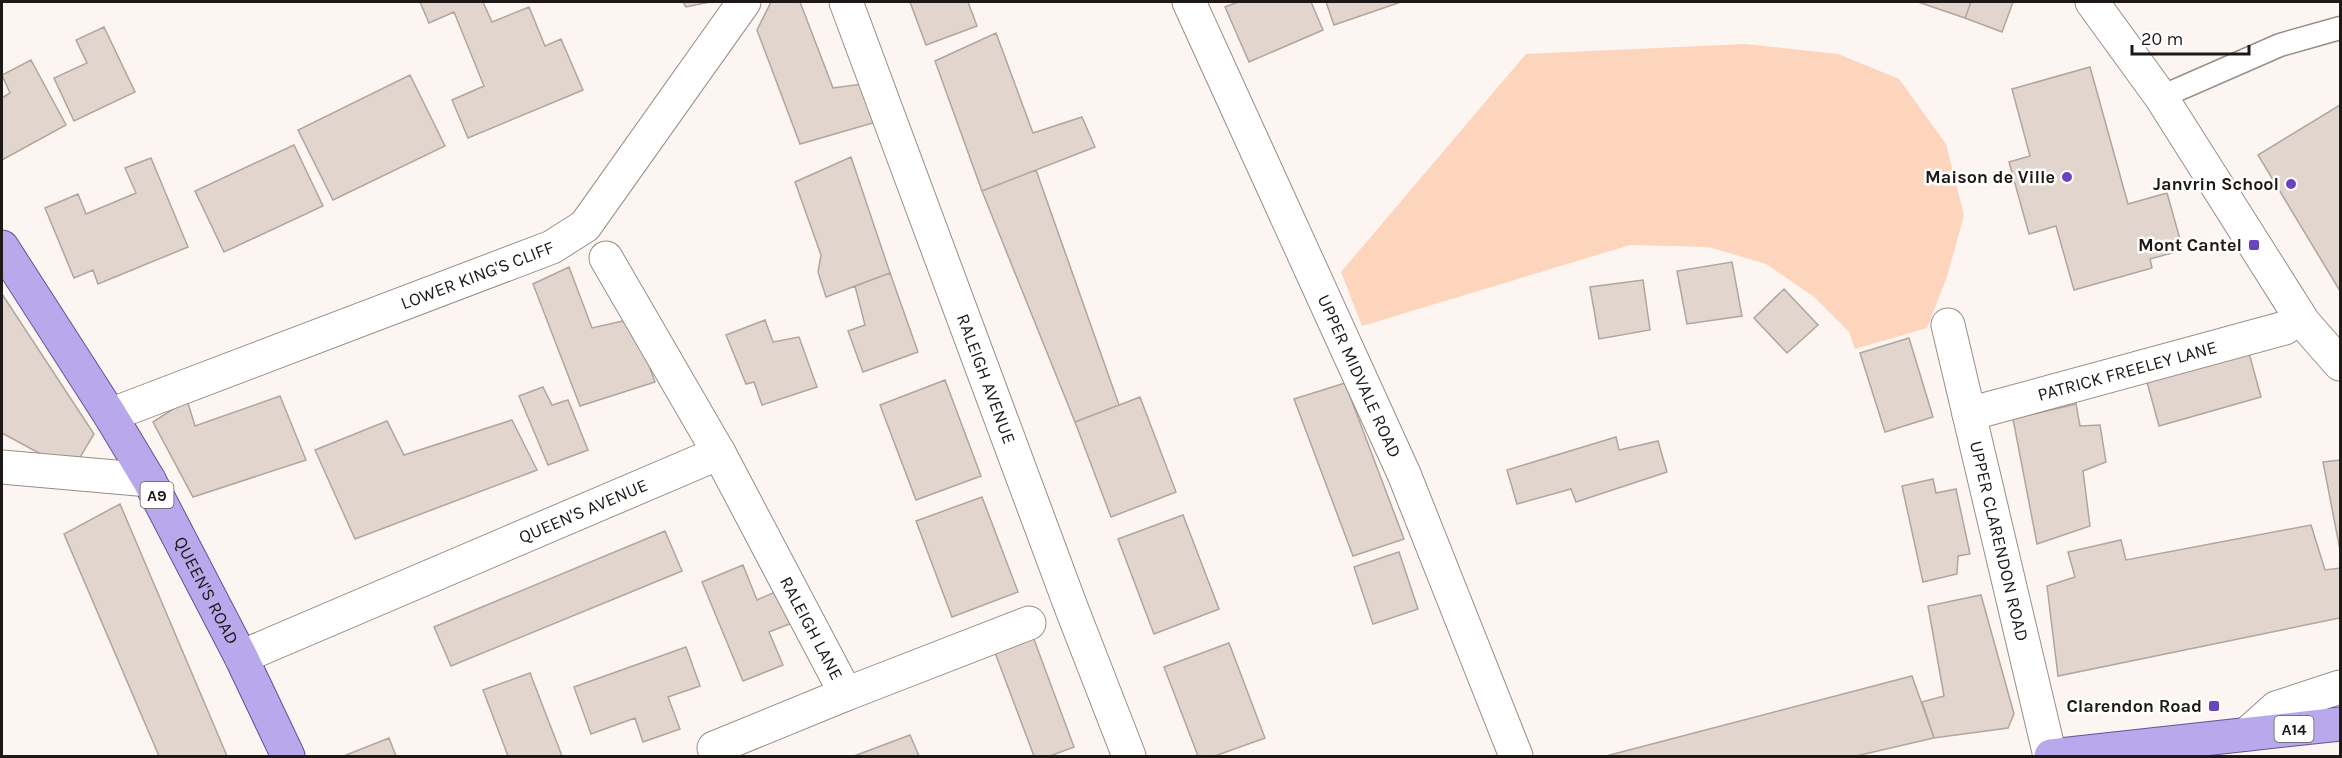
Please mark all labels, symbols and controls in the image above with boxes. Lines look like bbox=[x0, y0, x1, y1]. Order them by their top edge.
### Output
scale bar bbox=[2132, 18, 2249, 56]
text: 20 m bbox=[2141, 28, 2183, 50]
place label: Maison de Ville bbox=[1925, 166, 2055, 188]
marker: Maison de Ville bbox=[2060, 170, 2074, 184]
place label: Janvrin School bbox=[2153, 173, 2279, 195]
marker: Janvrin School bbox=[2284, 177, 2298, 191]
place label: Mont Cantel bbox=[2138, 234, 2242, 256]
street label: LOWER KING'S CLIFF bbox=[398, 236, 557, 315]
marker: Mont Cantel bbox=[2247, 238, 2261, 252]
street label: UPPER MIDVALE ROAD bbox=[1313, 291, 1406, 461]
street label: RALEIGH AVENUE bbox=[952, 311, 1020, 447]
street label: PATRICK FREELEY LANE bbox=[2035, 336, 2219, 406]
street label: UPPER CLARENDON ROAD bbox=[1965, 439, 2033, 644]
street label: QUEEN'S AVENUE bbox=[515, 474, 651, 548]
road number: A9 bbox=[140, 482, 174, 508]
street label: QUEEN'S ROAD bbox=[169, 533, 244, 648]
street label: RALEIGH LANE bbox=[775, 573, 848, 684]
place label: Clarendon Road bbox=[2066, 695, 2202, 717]
marker: Clarendon Road bbox=[2207, 699, 2221, 713]
road number: A14 bbox=[2274, 716, 2314, 742]

